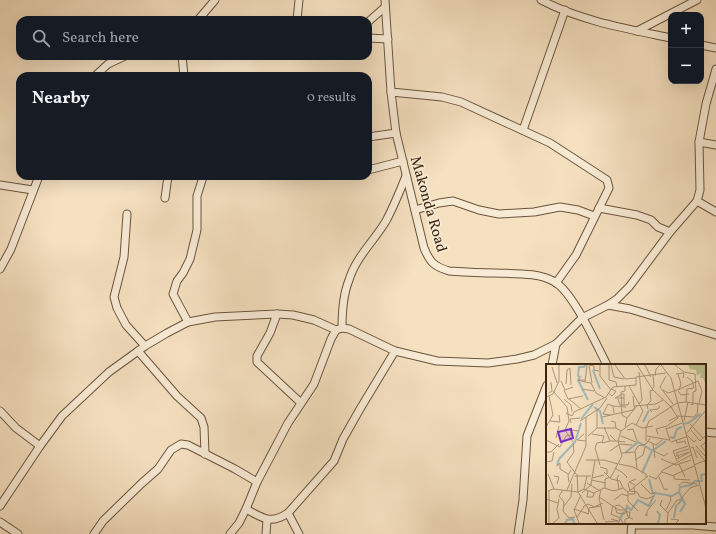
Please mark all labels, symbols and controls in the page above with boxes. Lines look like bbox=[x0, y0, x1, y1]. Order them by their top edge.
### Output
map controls bbox=[668, 12, 704, 84]
button: + bbox=[668, 12, 704, 48]
search box bbox=[16, 16, 372, 60]
icon: search bbox=[30, 27, 52, 49]
text: Search here bbox=[62, 28, 139, 49]
button: − bbox=[668, 48, 704, 84]
text: Nearby bbox=[32, 87, 90, 110]
text: 0 results bbox=[307, 89, 356, 107]
street label: Makonda Road bbox=[404, 154, 451, 255]
inset map bbox=[546, 364, 706, 524]

